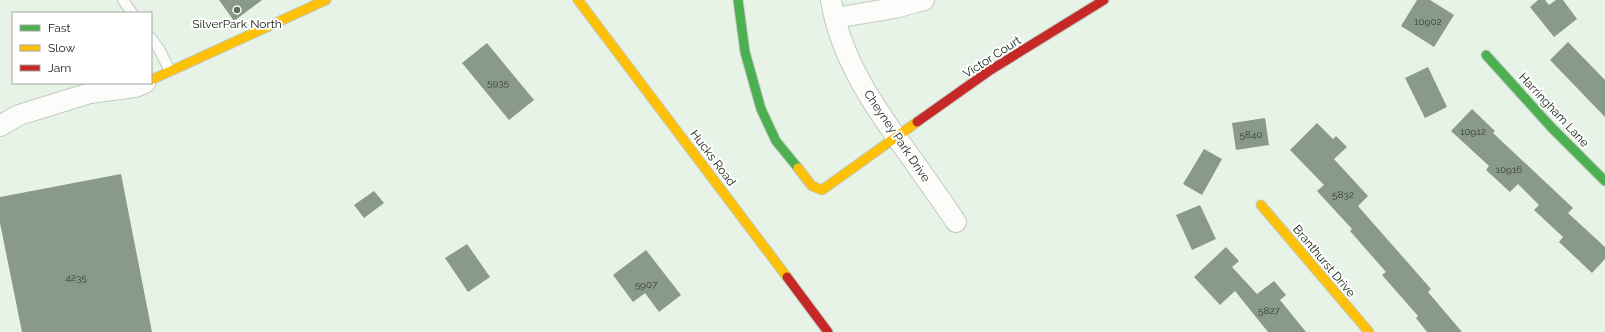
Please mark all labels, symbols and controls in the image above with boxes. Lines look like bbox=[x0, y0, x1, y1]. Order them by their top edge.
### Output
marker: SilverPark North bbox=[232, 5, 242, 15]
legend bbox=[12, 12, 152, 84]
house number: 10902 bbox=[1414, 16, 1442, 27]
place label: SilverPark North bbox=[192, 17, 282, 31]
text: Fast bbox=[48, 21, 71, 35]
street label: Victor Court bbox=[960, 33, 1024, 81]
text: Slow bbox=[48, 41, 75, 55]
text: Jam bbox=[48, 61, 71, 75]
street label: Harringham Lane bbox=[1516, 70, 1592, 150]
house number: 5935 bbox=[487, 77, 510, 88]
street label: Cheyney Park Drive bbox=[861, 87, 933, 185]
house number: 10912 bbox=[1460, 126, 1486, 137]
street label: Hucks Road bbox=[687, 127, 739, 189]
house number: 5840 bbox=[1240, 129, 1262, 140]
house number: 10916 bbox=[1496, 164, 1522, 175]
house number: 5832 bbox=[1332, 189, 1354, 200]
street label: Branthurst Drive bbox=[1290, 222, 1358, 300]
house number: 4235 bbox=[65, 272, 87, 283]
house number: 5907 bbox=[635, 279, 658, 290]
house number: 5827 bbox=[1258, 305, 1281, 316]

